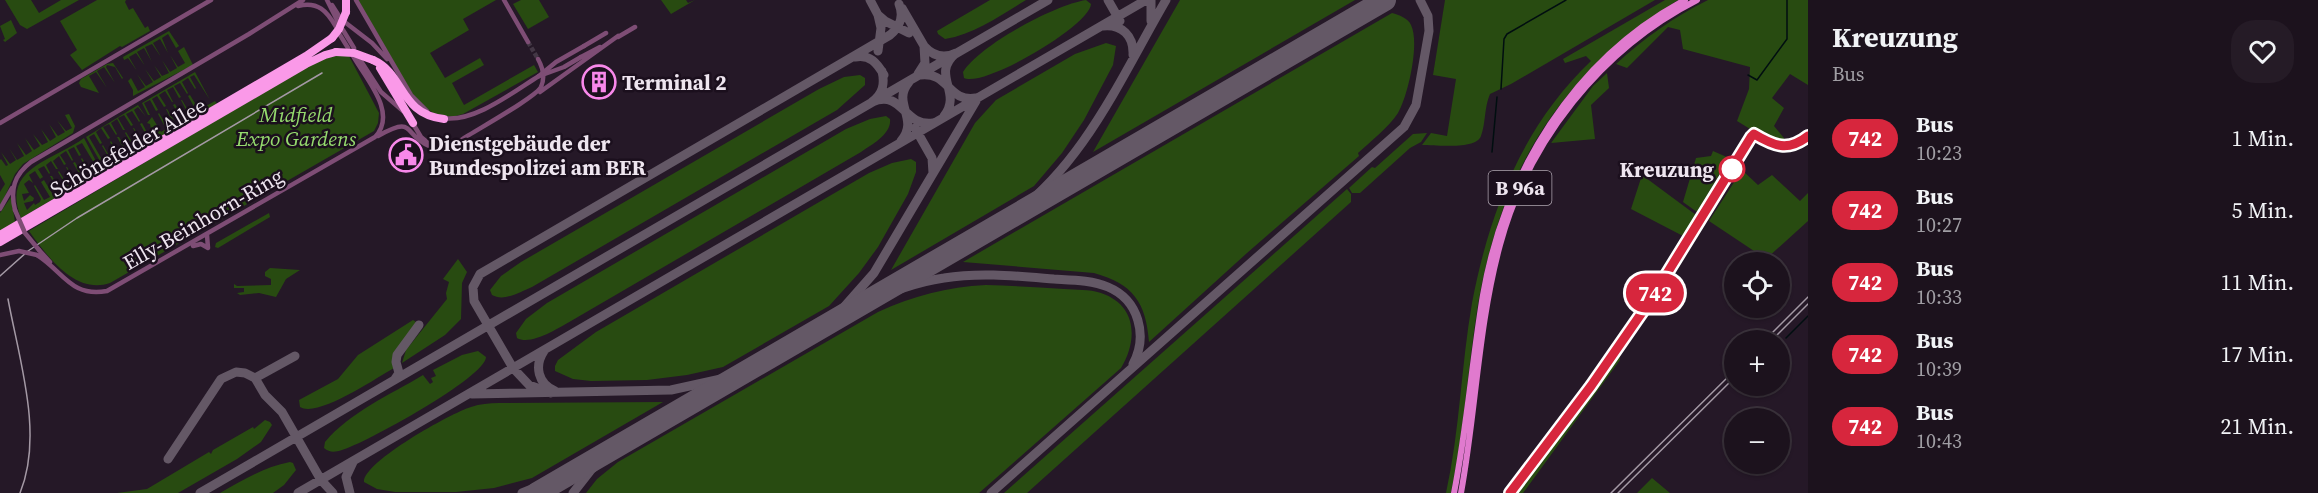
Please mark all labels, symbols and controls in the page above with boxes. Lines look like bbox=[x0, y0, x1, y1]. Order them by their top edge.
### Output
text: Kreuzung bbox=[1832, 18, 1958, 56]
button: heart bbox=[2231, 20, 2294, 83]
text: Bus bbox=[1832, 60, 1865, 88]
building icon: Terminal 2 bbox=[581, 64, 617, 100]
place label: Terminal 2 bbox=[622, 68, 727, 97]
street label: Schönefelder Allee bbox=[44, 90, 212, 204]
park label: Midfield Expo Gardens bbox=[235, 100, 357, 153]
text: Bus bbox=[1916, 109, 1953, 139]
text: 1 Min. bbox=[2232, 123, 2294, 153]
text: 742 bbox=[1848, 124, 1882, 153]
place label: Dienstgebäude der Bundespolizei am BER bbox=[429, 129, 646, 182]
public building icon: Dienstgebäude der Bundespolizei am BER bbox=[388, 137, 424, 173]
text: 10:23 bbox=[1916, 139, 1962, 167]
place label: Kreuzung bbox=[1619, 155, 1715, 184]
marker: Kreuzung bbox=[1719, 156, 1745, 182]
street label: Elly-Beinhorn-Ring bbox=[117, 161, 289, 277]
road number: B 96a bbox=[1488, 171, 1552, 205]
text: Bus bbox=[1916, 181, 1953, 211]
text: 5 Min. bbox=[2232, 195, 2294, 225]
text: 742 bbox=[1848, 196, 1882, 225]
text: 10:27 bbox=[1916, 211, 1962, 239]
map controls bbox=[1724, 252, 1790, 474]
button: locate bbox=[1724, 252, 1790, 318]
text: Bus bbox=[1916, 253, 1953, 283]
text: 11 Min. bbox=[2221, 267, 2294, 297]
text: 742 bbox=[1848, 268, 1882, 297]
line badge: 742 bbox=[1620, 274, 1690, 312]
text: 742 bbox=[1638, 279, 1672, 308]
text: 10:33 bbox=[1916, 283, 1962, 311]
text: Bus bbox=[1916, 325, 1953, 355]
button: + bbox=[1724, 330, 1790, 396]
text: 17 Min. bbox=[2221, 339, 2294, 369]
text: 742 bbox=[1848, 340, 1882, 369]
text: 10:39 bbox=[1916, 355, 1962, 383]
text: Bus bbox=[1916, 397, 1953, 427]
button: − bbox=[1724, 408, 1790, 474]
text: 21 Min. bbox=[2221, 411, 2294, 441]
text: 742 bbox=[1848, 412, 1882, 441]
text: 10:43 bbox=[1916, 427, 1962, 455]

